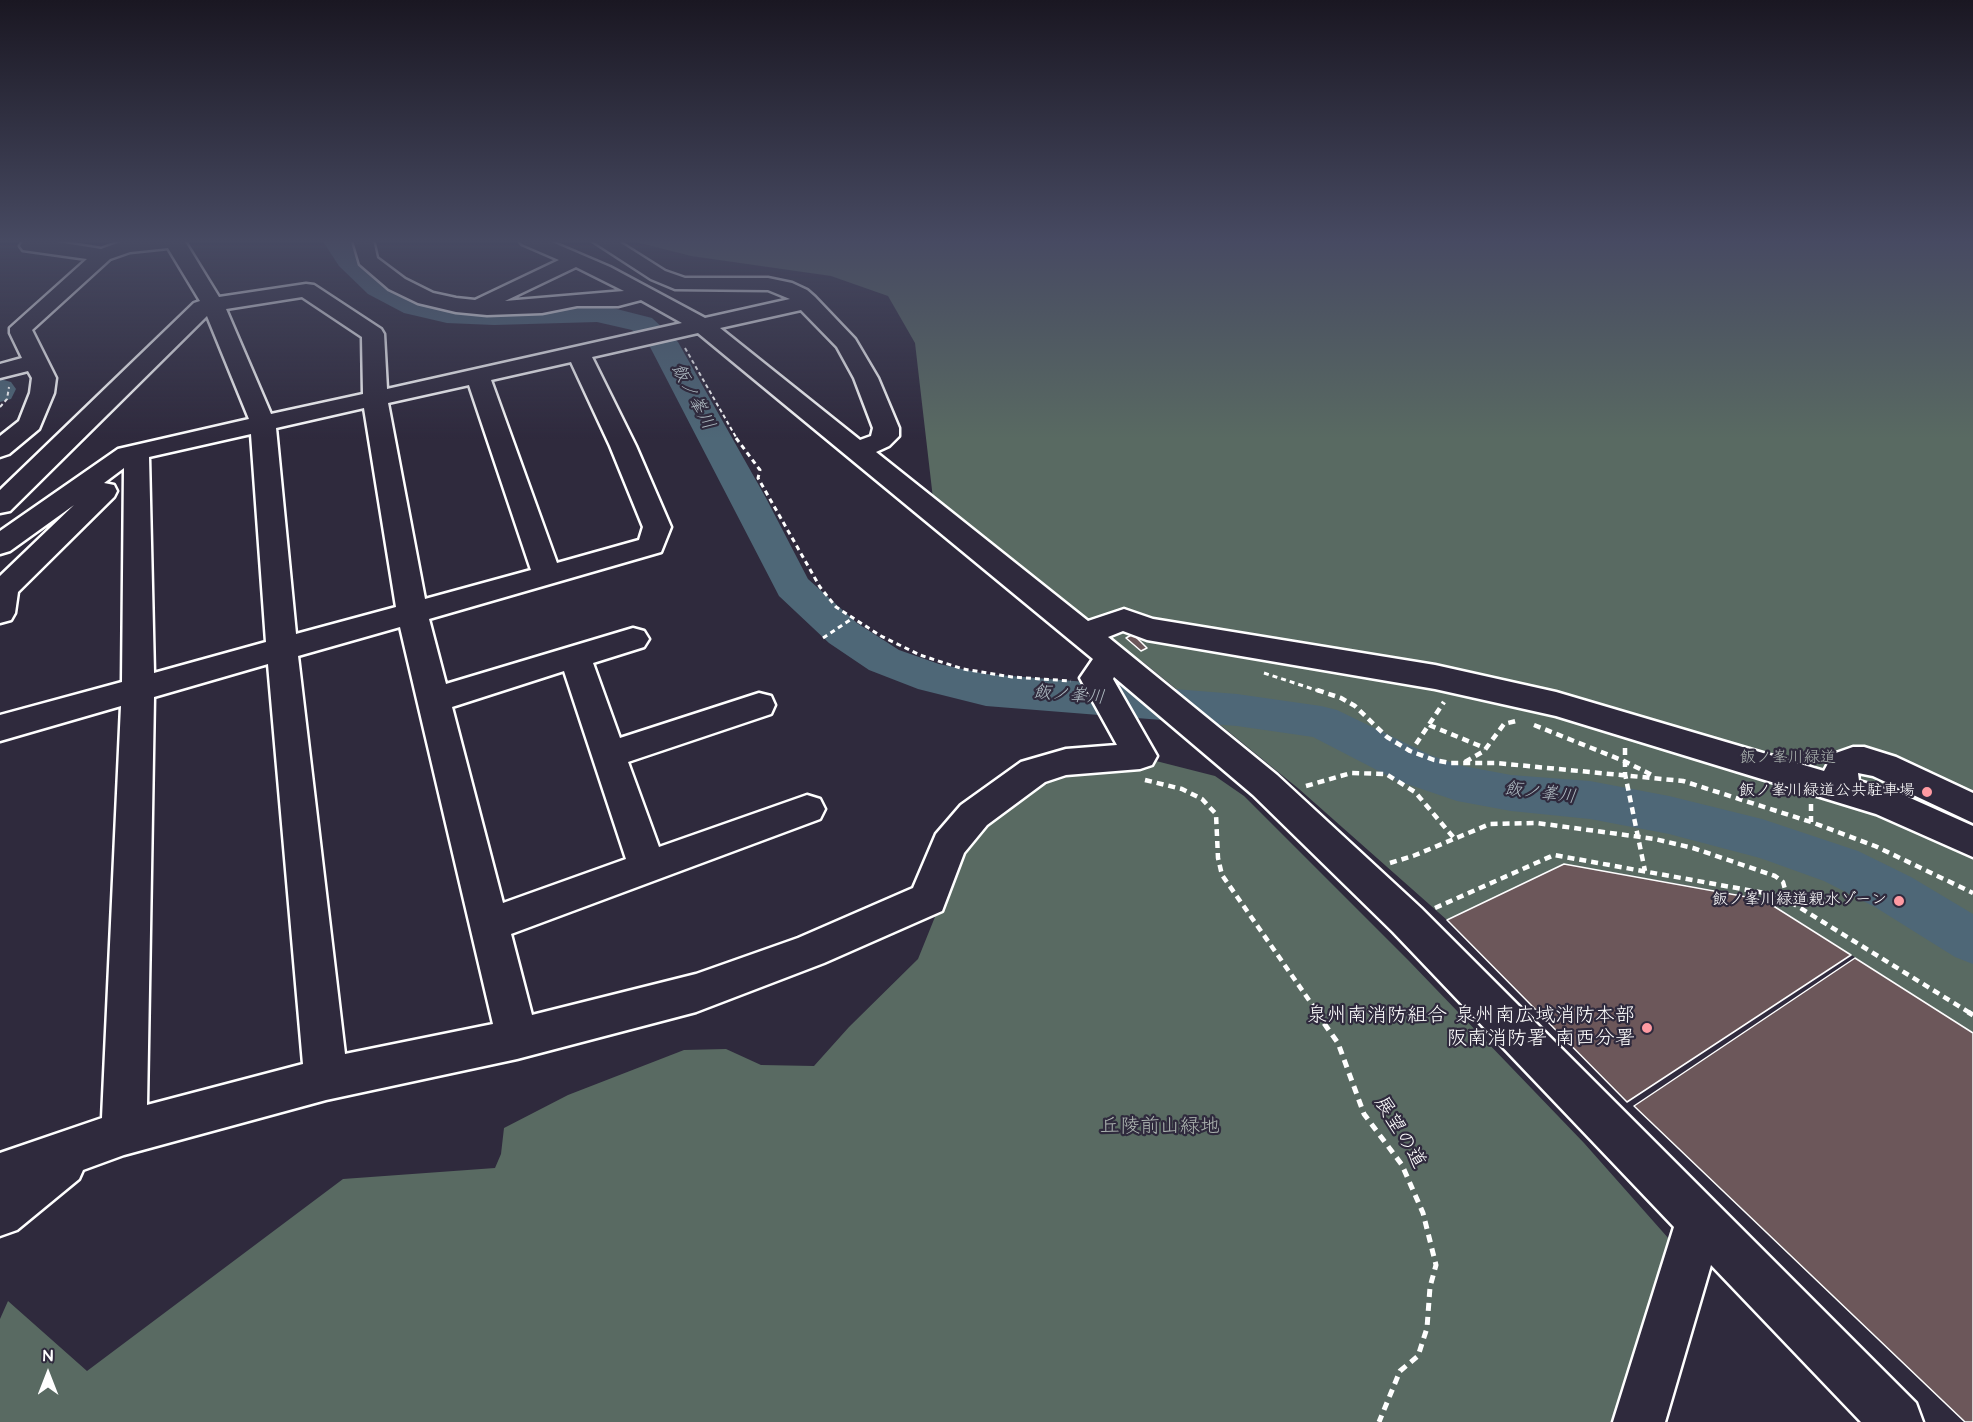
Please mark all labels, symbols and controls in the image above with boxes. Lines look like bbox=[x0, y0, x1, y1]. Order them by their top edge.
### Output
water label: 飯ノ峯川 bbox=[666, 360, 718, 434]
water label: 飯ノ峯川 bbox=[1032, 682, 1106, 710]
park label: 飯ノ峯川緑道 bbox=[1740, 749, 1836, 769]
water label: 飯ノ峯川 bbox=[1503, 779, 1577, 809]
place label: 飯ノ峯川緑道公共駐車場 bbox=[1739, 782, 1915, 802]
marker: 飯ノ峯川緑道公共駐車場 bbox=[1920, 785, 1934, 799]
place label: 飯ノ峯川緑道親水ゾーン bbox=[1712, 891, 1887, 911]
marker: 飯ノ峯川緑道親水ゾーン bbox=[1892, 894, 1906, 908]
place label: 泉州南消防組合 泉州南広域消防本部 阪南消防署 南西分署 bbox=[1307, 1005, 1635, 1052]
marker: 泉州南消防組合 泉州南広域消防本部 阪南消防署 南西分署 bbox=[1640, 1021, 1654, 1035]
street label: 展望の道 bbox=[1368, 1093, 1430, 1173]
park label: 丘陵前山緑地 bbox=[1100, 1116, 1220, 1140]
north arrow bbox=[18, 1344, 78, 1404]
text: N bbox=[43, 1345, 53, 1367]

